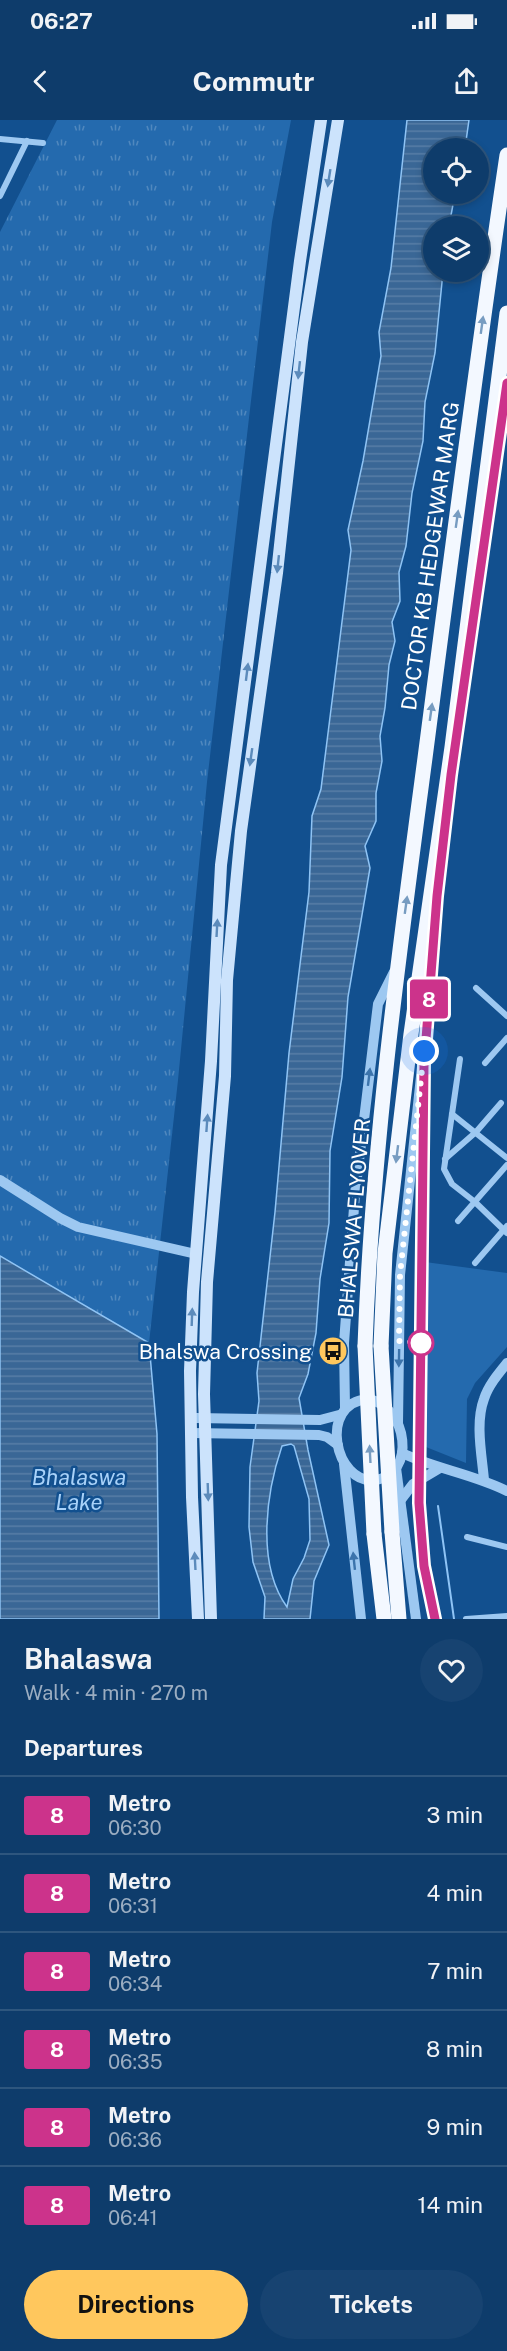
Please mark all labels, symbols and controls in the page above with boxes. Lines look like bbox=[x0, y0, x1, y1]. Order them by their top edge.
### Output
text: 06:27 bbox=[30, 8, 93, 34]
icon: back bbox=[24, 65, 57, 98]
text: Commutr bbox=[193, 65, 314, 97]
icon: share bbox=[450, 65, 483, 98]
map controls bbox=[423, 138, 489, 282]
button: locate bbox=[423, 138, 489, 204]
one-way arrow bbox=[324, 168, 333, 187]
button: layers bbox=[423, 216, 489, 282]
one-way arrow bbox=[478, 316, 487, 335]
one-way arrow bbox=[294, 361, 304, 380]
street label: DOCTOR KB HEDGEWAR MARG bbox=[396, 400, 464, 712]
one-way arrow bbox=[452, 509, 461, 528]
one-way arrow bbox=[273, 555, 283, 574]
one-way arrow bbox=[243, 663, 252, 682]
one-way arrow bbox=[426, 702, 436, 721]
one-way arrow bbox=[246, 748, 255, 767]
one-way arrow bbox=[401, 896, 410, 915]
one-way arrow bbox=[212, 919, 222, 938]
line badge: 8 bbox=[410, 980, 448, 1018]
text: 8 bbox=[422, 987, 436, 1012]
your location bbox=[409, 1036, 439, 1066]
one-way arrow bbox=[364, 1068, 374, 1087]
one-way arrow bbox=[203, 1113, 212, 1132]
street label: BHALSWA FLYOVER bbox=[333, 1117, 375, 1319]
one-way arrow bbox=[392, 1145, 402, 1164]
one-way arrow bbox=[188, 1308, 197, 1327]
unlabelled marker bbox=[408, 1330, 434, 1356]
bus stop icon: Bhalswa Crossing bbox=[317, 1335, 349, 1367]
place label: Bhalswa Crossing bbox=[139, 1339, 312, 1364]
one-way arrow bbox=[394, 1349, 403, 1368]
one-way arrow bbox=[366, 1445, 375, 1464]
water label: Bhalaswa Lake bbox=[32, 1464, 126, 1515]
one-way arrow bbox=[203, 1482, 212, 1501]
one-way arrow bbox=[190, 1551, 199, 1570]
one-way arrow bbox=[349, 1551, 359, 1570]
button: heart bbox=[420, 1639, 483, 1702]
text: Bhalaswa bbox=[24, 1642, 152, 1675]
text: Walk · 4 min · 270 m bbox=[24, 1681, 208, 1705]
text: Departures bbox=[24, 1735, 143, 1761]
text: Metro bbox=[108, 1790, 171, 1816]
text: 3 min bbox=[426, 1802, 483, 1828]
text: 8 bbox=[50, 1803, 64, 1828]
text: 06:30 bbox=[108, 1816, 162, 1840]
text: Metro bbox=[108, 1868, 171, 1894]
text: 4 min bbox=[427, 1880, 483, 1906]
text: 8 bbox=[50, 1881, 64, 1906]
text: 06:31 bbox=[108, 1894, 158, 1918]
text: Metro bbox=[108, 1946, 171, 1972]
text: 7 min bbox=[427, 1958, 483, 1984]
text: 8 bbox=[50, 1959, 64, 1984]
text: 06:34 bbox=[108, 1972, 162, 1996]
text: Metro bbox=[108, 2024, 171, 2050]
text: 8 min bbox=[426, 2036, 483, 2062]
text: 8 bbox=[50, 2037, 64, 2062]
text: 06:35 bbox=[108, 2050, 162, 2074]
text: Metro bbox=[108, 2102, 171, 2128]
text: 9 min bbox=[427, 2114, 483, 2140]
text: 8 bbox=[50, 2115, 64, 2140]
text: 06:36 bbox=[108, 2128, 162, 2152]
text: Metro bbox=[108, 2180, 171, 2206]
text: 14 min bbox=[418, 2192, 483, 2218]
text: 8 bbox=[50, 2193, 64, 2218]
text: 06:41 bbox=[108, 2206, 158, 2230]
button: Directions bbox=[24, 2270, 248, 2339]
button: Tickets bbox=[260, 2270, 483, 2339]

